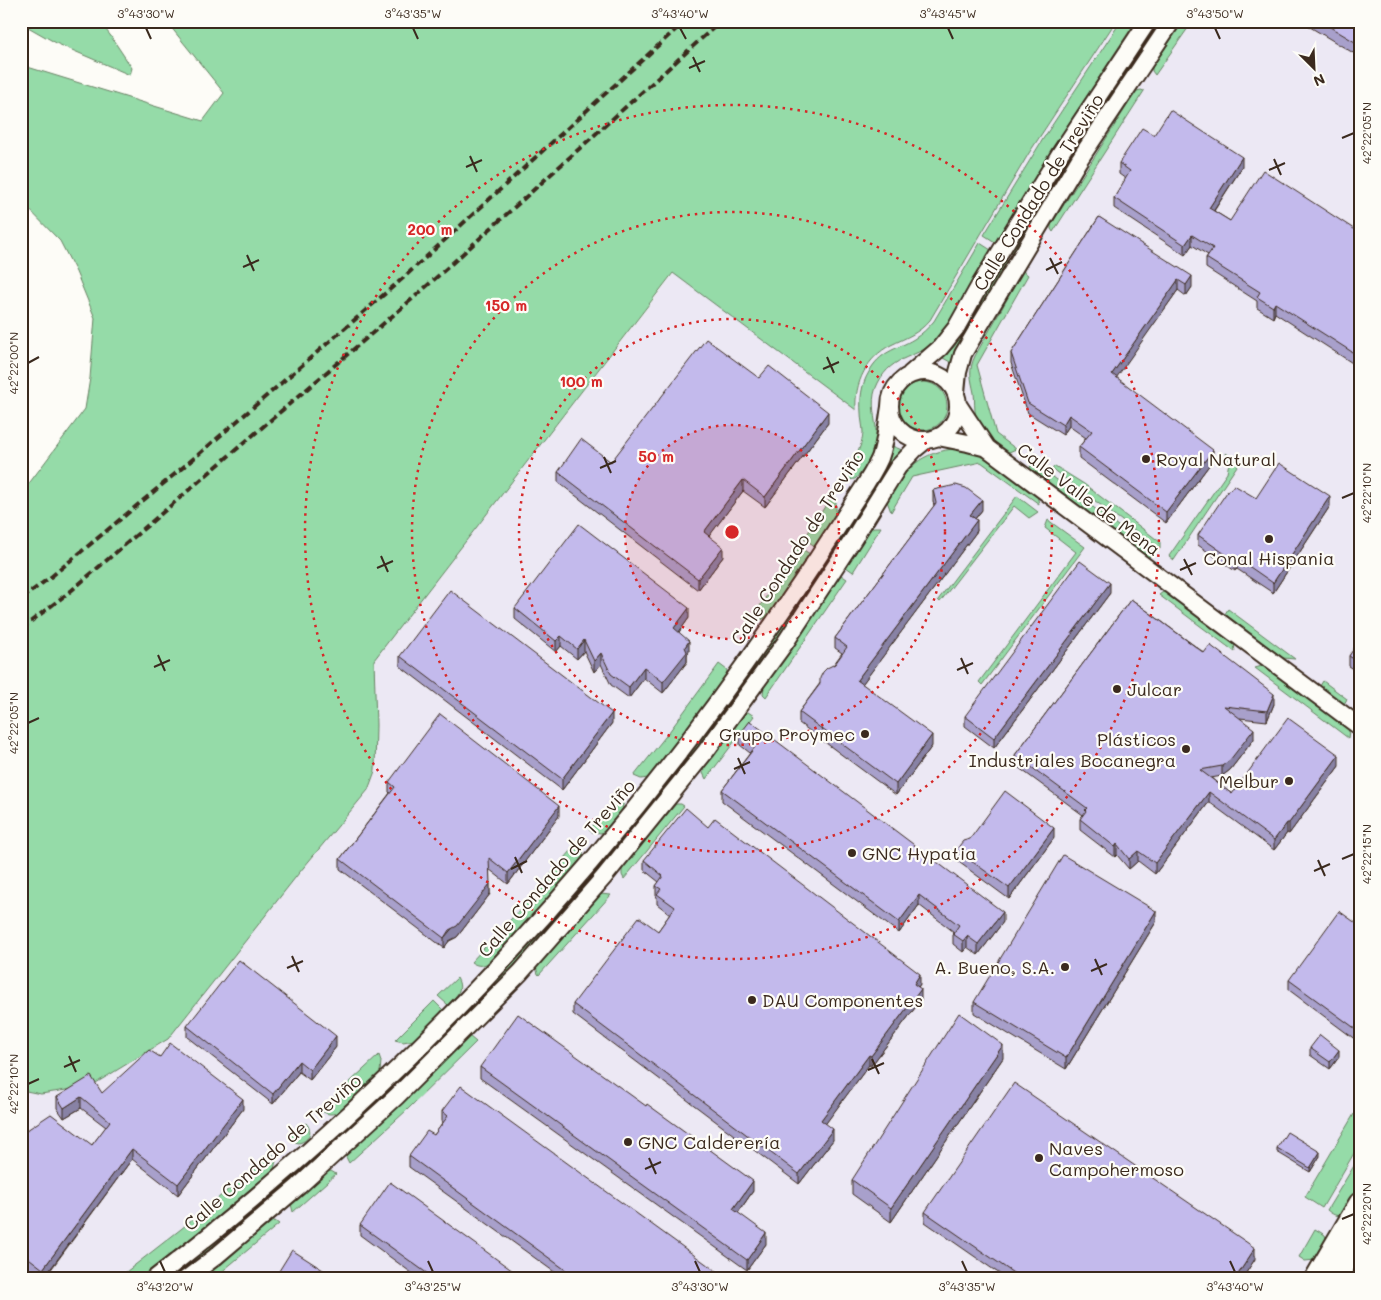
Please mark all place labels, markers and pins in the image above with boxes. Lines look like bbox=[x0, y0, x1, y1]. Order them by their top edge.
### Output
place label: Royal Natural bbox=[1156, 447, 1276, 471]
marker: Royal Natural bbox=[1140, 453, 1152, 465]
centre of rings bbox=[723, 523, 741, 541]
marker: Conal Hispania bbox=[1263, 533, 1275, 545]
place label: Conal Hispania bbox=[1203, 546, 1335, 570]
place label: Julcar bbox=[1127, 677, 1182, 701]
marker: Julcar bbox=[1111, 683, 1123, 695]
place label: Grupo Proymec bbox=[719, 722, 855, 746]
place label: Plásticos Industriales Bocanegra bbox=[969, 727, 1176, 772]
marker: Grupo Proymec bbox=[859, 728, 871, 740]
marker: Plásticos Industriales Bocanegra bbox=[1180, 743, 1192, 755]
place label: Melbur bbox=[1219, 769, 1279, 793]
marker: Melbur bbox=[1283, 775, 1295, 787]
place label: GNC Hypatia bbox=[862, 841, 976, 865]
marker: GNC Hypatia bbox=[846, 847, 858, 859]
place label: A. Bueno, S.A. bbox=[934, 955, 1055, 979]
marker: A. Bueno, S.A. bbox=[1059, 961, 1071, 973]
place label: DAU Componentes bbox=[762, 988, 923, 1012]
marker: DAU Componentes bbox=[746, 994, 758, 1006]
place label: GNC Calderería bbox=[638, 1130, 780, 1154]
marker: GNC Calderería bbox=[622, 1136, 634, 1148]
place label: Naves Campohermoso bbox=[1049, 1136, 1184, 1181]
marker: Naves Campohermoso bbox=[1033, 1152, 1045, 1164]

